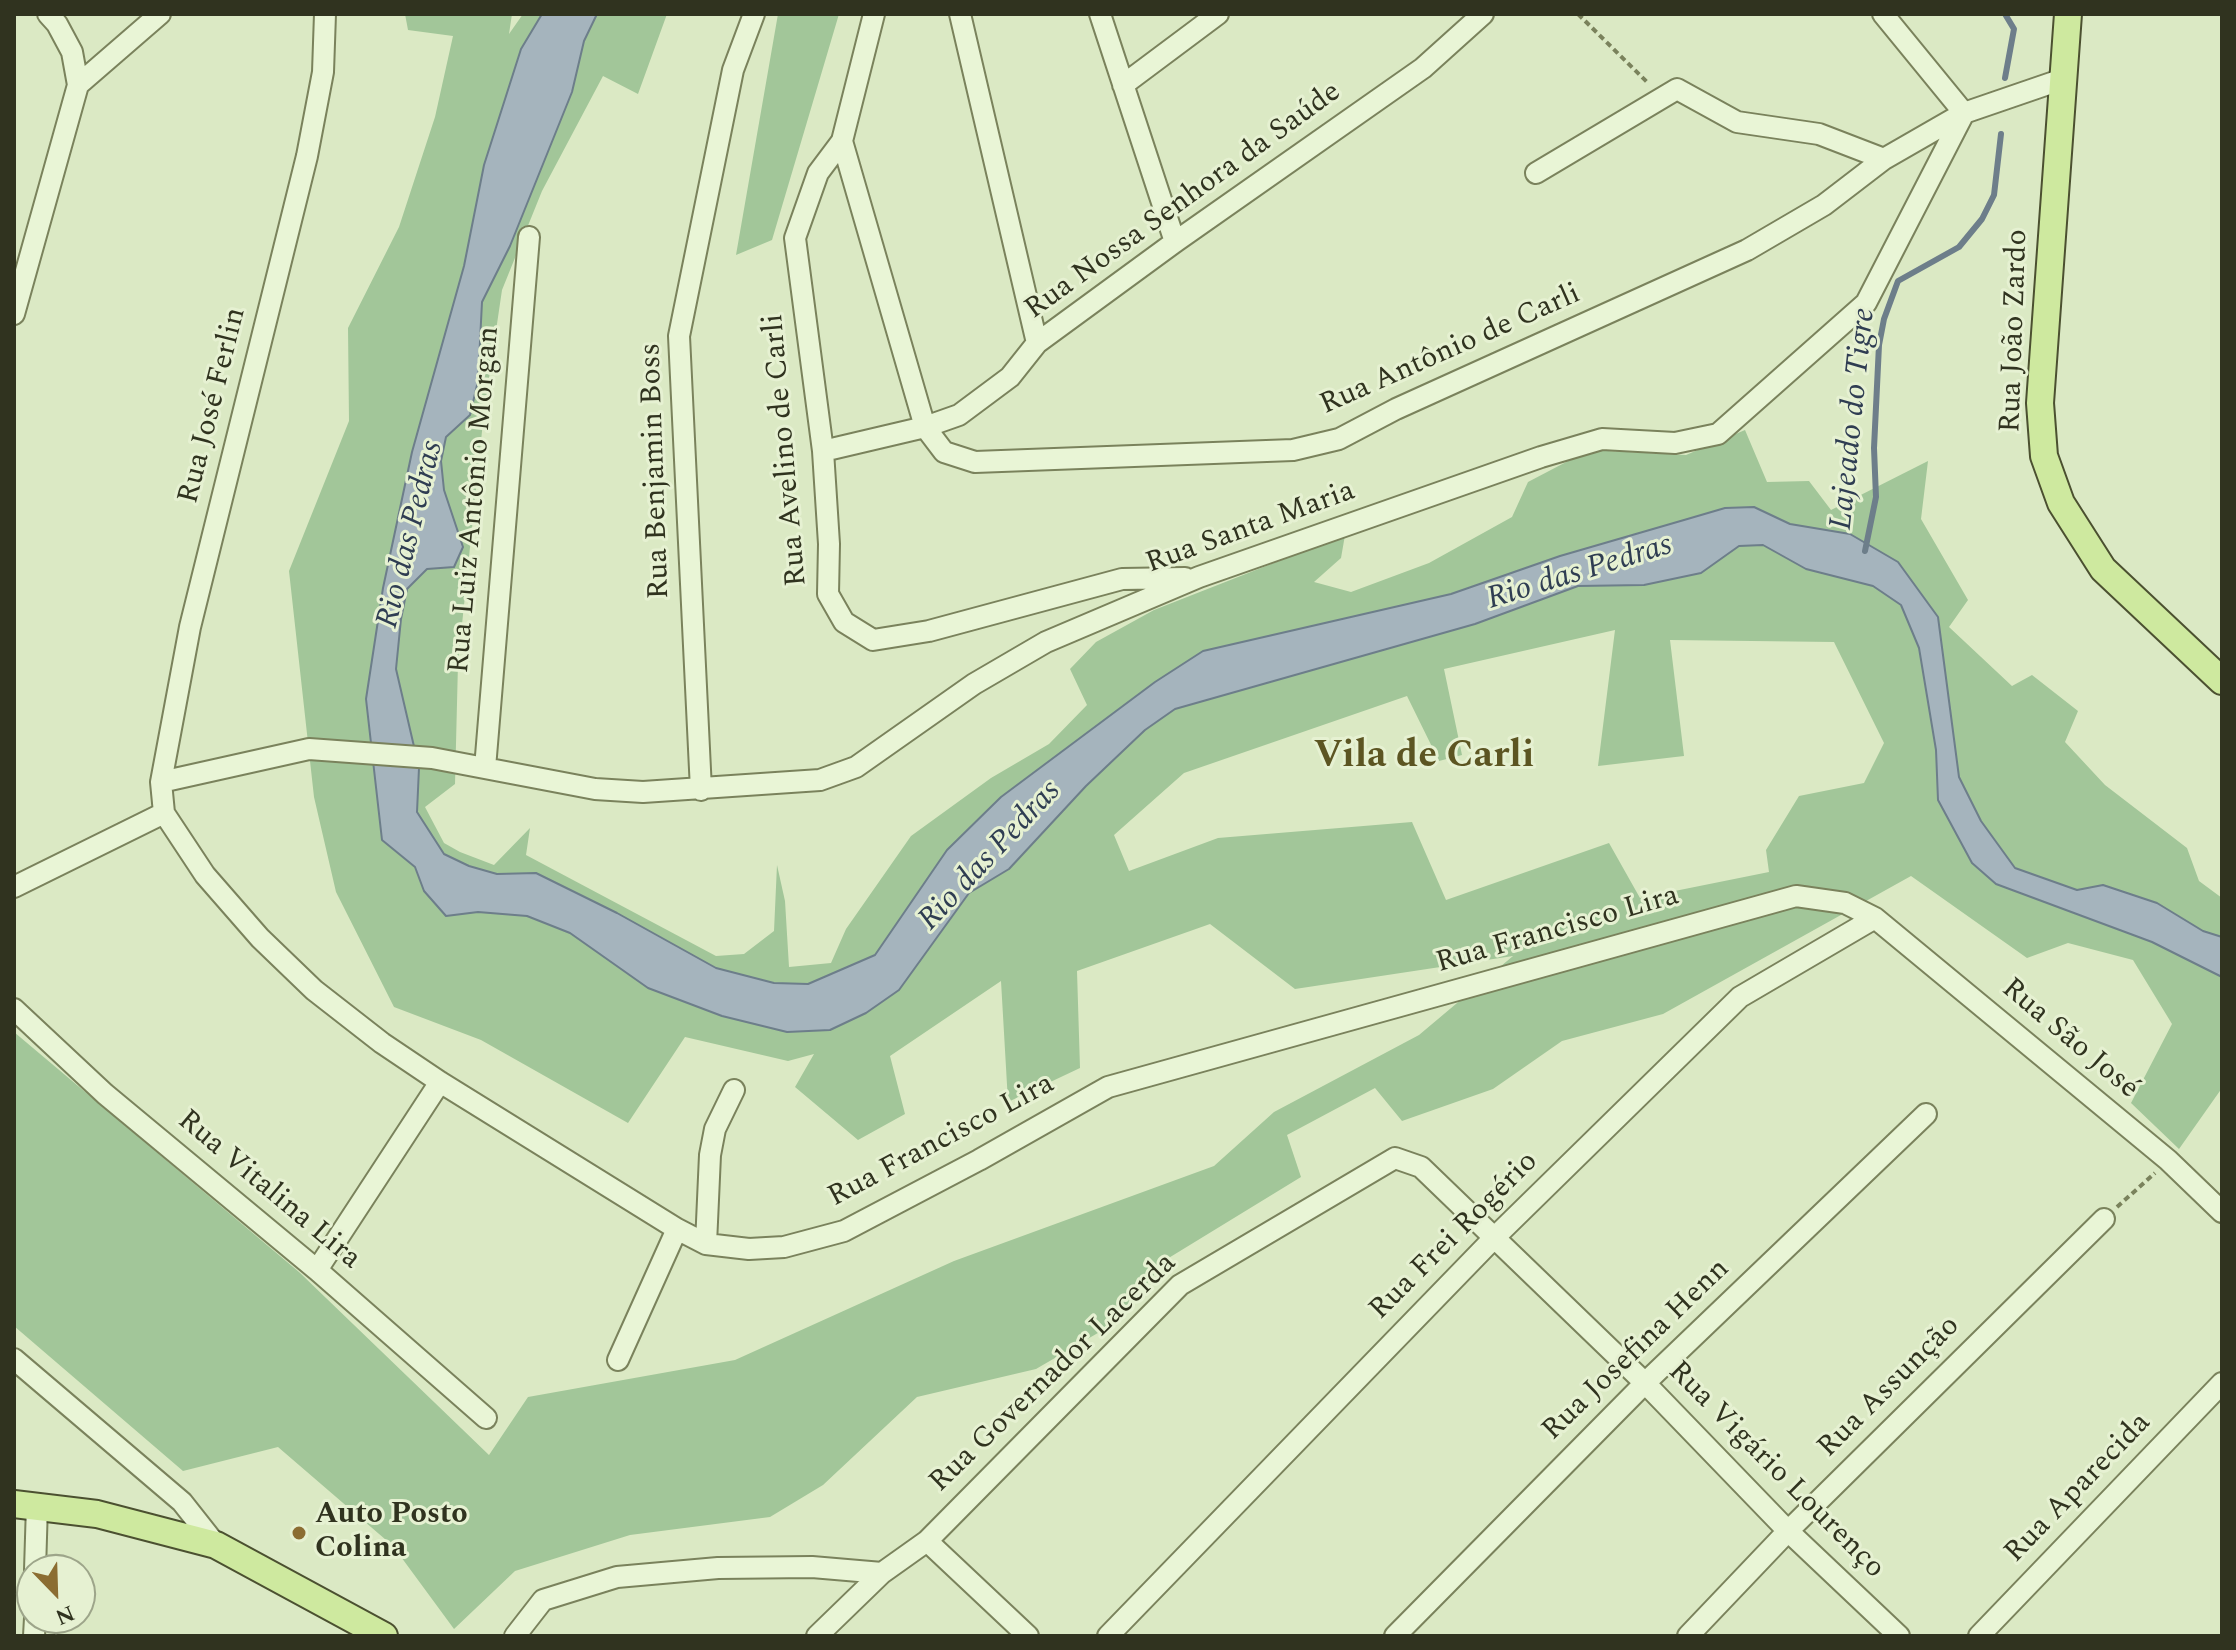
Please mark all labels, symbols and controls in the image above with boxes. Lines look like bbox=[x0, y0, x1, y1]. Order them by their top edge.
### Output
street label: Rua Nossa Senhora da Saúde bbox=[1019, 75, 1349, 329]
street label: Rua João Zardo bbox=[1994, 229, 2038, 433]
street label: Rua Antônio de Carli bbox=[1315, 277, 1587, 425]
street label: Rua José Ferlin bbox=[172, 304, 256, 508]
water label: Lajeado do Tigre bbox=[1824, 306, 1886, 532]
street label: Rua Avelino de Carli bbox=[757, 312, 817, 588]
street label: Rua Luiz Antônio Morgan bbox=[443, 325, 509, 675]
street label: Rua Benjamin Boss bbox=[635, 342, 679, 600]
water label: Rio das Pedras bbox=[370, 437, 454, 633]
street label: Rua Santa Maria bbox=[1142, 475, 1360, 583]
water label: Rio das Pedras bbox=[1483, 528, 1677, 620]
district label: Vila de Carli bbox=[1314, 736, 1534, 782]
water label: Rio das Pedras bbox=[912, 774, 1070, 940]
street label: Rua Francisco Lira bbox=[1433, 879, 1683, 983]
street label: Rua São José bbox=[1993, 972, 2145, 1108]
street label: Rua Francisco Lira bbox=[823, 1067, 1061, 1217]
street label: Rua Vitalina Lira bbox=[169, 1104, 367, 1278]
street label: Rua Frei Rogério bbox=[1363, 1145, 1547, 1329]
street label: Rua Governador Lacerda bbox=[923, 1247, 1185, 1501]
street label: Rua Josefina Henn bbox=[1536, 1252, 1738, 1450]
street label: Rua Assunção bbox=[1811, 1309, 1969, 1467]
street label: Rua Vigário Lourenço bbox=[1659, 1355, 1891, 1587]
street label: Rua Aparecida bbox=[1998, 1406, 2160, 1572]
place label: Auto Posto Colina bbox=[315, 1498, 468, 1568]
marker: Auto Posto Colina bbox=[290, 1524, 308, 1542]
north arrow bbox=[16, 1554, 96, 1634]
text: N bbox=[50, 1596, 80, 1633]

